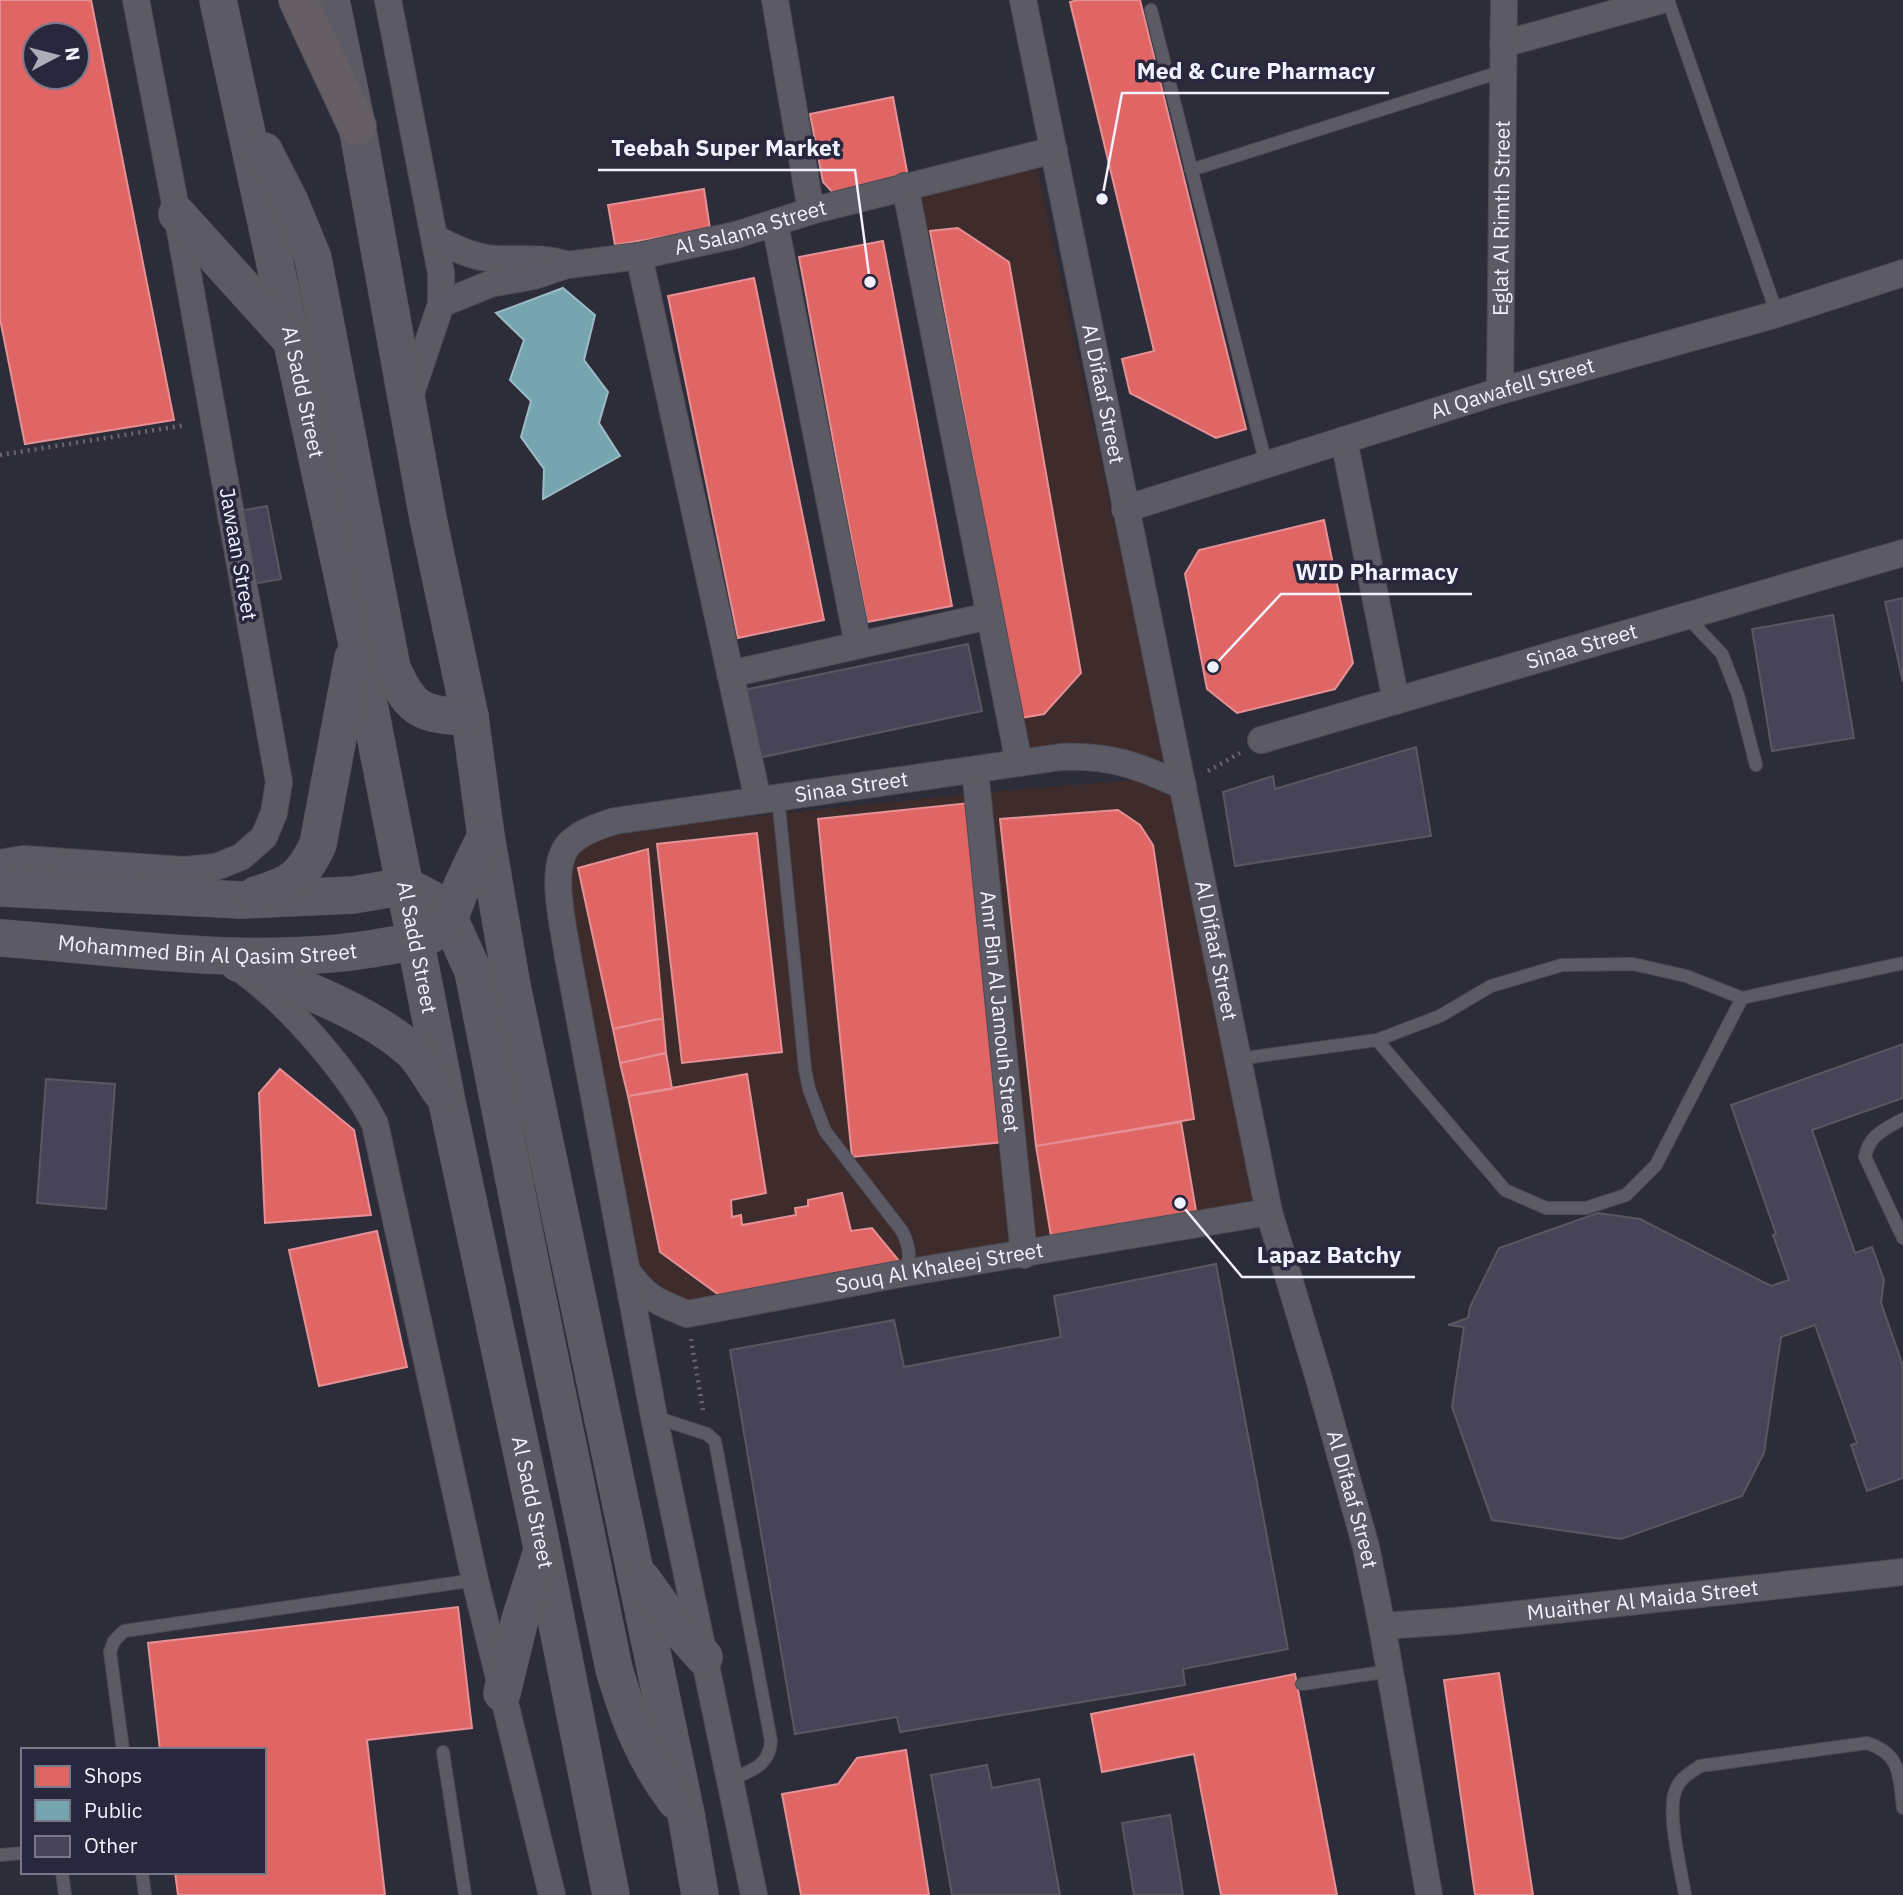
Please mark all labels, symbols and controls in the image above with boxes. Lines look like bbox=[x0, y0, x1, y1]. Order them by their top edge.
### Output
north arrow bbox=[21, 21, 91, 91]
text: N bbox=[60, 46, 86, 62]
callout: Med & Cure Pharmacy bbox=[1122, 49, 1389, 93]
text: Med & Cure Pharmacy bbox=[1137, 55, 1376, 85]
street label: Eglat Al Rimth Street bbox=[1486, 120, 1516, 316]
callout: Teebah Super Market bbox=[598, 126, 855, 170]
text: Teebah Super Market bbox=[611, 132, 841, 162]
street label: Al Salama Street bbox=[672, 193, 829, 261]
street label: Al Difaaf Street bbox=[1076, 321, 1132, 466]
street label: Al Sadd Street bbox=[276, 323, 332, 460]
street label: Al Qawafell Street bbox=[1427, 350, 1598, 425]
street label: Jawaan Street bbox=[214, 485, 264, 623]
callout: WID Pharmacy bbox=[1281, 550, 1472, 594]
text: WID Pharmacy bbox=[1296, 556, 1459, 586]
street label: Sinaa Street bbox=[1523, 616, 1640, 675]
street label: Sinaa Street bbox=[793, 764, 910, 808]
street label: Al Sadd Street bbox=[391, 878, 444, 1016]
street label: Al Difaaf Street bbox=[1189, 878, 1245, 1023]
street label: Amr Bin Al Jamouh Street bbox=[974, 889, 1027, 1134]
street label: Mohammed Bin Al Qasim Street bbox=[57, 928, 359, 970]
callout: Lapaz Batchy bbox=[1242, 1233, 1415, 1277]
street label: Souq Al Khaleej Street bbox=[833, 1235, 1045, 1299]
text: Lapaz Batchy bbox=[1257, 1239, 1402, 1269]
street label: Al Difaaf Street bbox=[1321, 1427, 1385, 1571]
street label: Al Sadd Street bbox=[506, 1433, 561, 1571]
street label: Muaither Al Maida Street bbox=[1525, 1573, 1760, 1626]
legend bbox=[21, 1748, 266, 1874]
text: Shops bbox=[84, 1761, 142, 1789]
text: Public bbox=[84, 1796, 142, 1824]
text: Other bbox=[84, 1831, 138, 1859]

